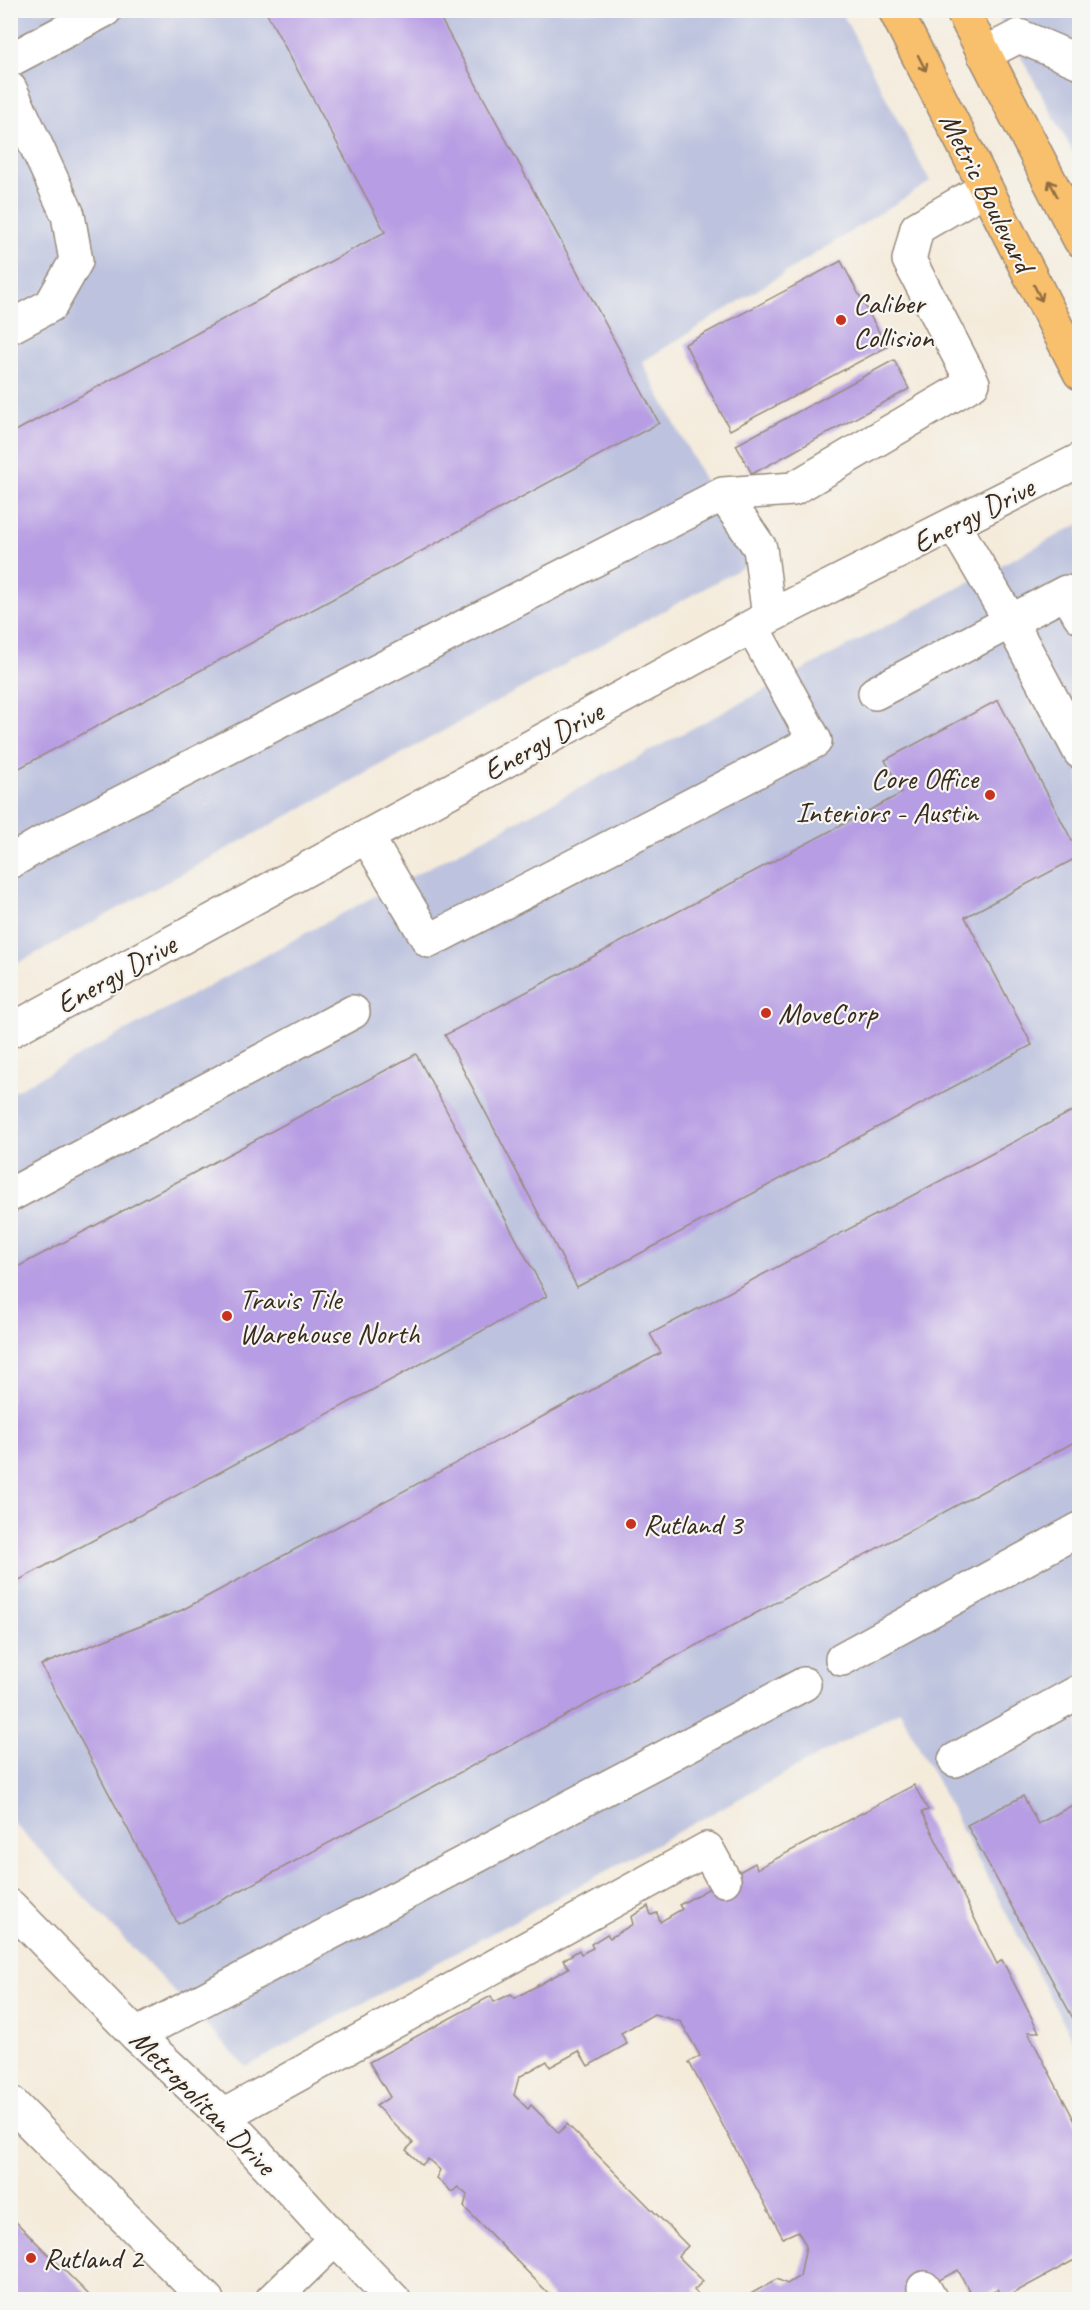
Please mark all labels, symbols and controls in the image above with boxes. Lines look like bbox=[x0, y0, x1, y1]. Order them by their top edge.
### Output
one-way arrow bbox=[916, 53, 928, 71]
street label: Metric Boulevard bbox=[931, 106, 1045, 282]
one-way arrow bbox=[1047, 180, 1058, 198]
place label: Caliber Collision bbox=[853, 284, 935, 356]
one-way arrow bbox=[1032, 284, 1044, 301]
marker: Caliber Collision bbox=[834, 313, 848, 327]
street label: Energy Drive bbox=[906, 467, 1042, 562]
street label: Energy Drive bbox=[476, 691, 612, 789]
place label: Core Office Interiors - Austin bbox=[796, 759, 980, 831]
marker: Core Office Interiors - Austin bbox=[983, 788, 997, 802]
street label: Energy Drive bbox=[49, 924, 185, 1022]
place label: MoveCorp bbox=[778, 994, 879, 1032]
marker: MoveCorp bbox=[759, 1006, 773, 1020]
place label: Travis Tile Warehouse North bbox=[239, 1280, 420, 1352]
marker: Travis Tile Warehouse North bbox=[220, 1309, 234, 1323]
place label: Rutland 3 bbox=[643, 1505, 745, 1543]
marker: Rutland 3 bbox=[624, 1517, 638, 1531]
street label: Metropolitan Drive bbox=[122, 2021, 286, 2185]
place label: Rutland 2 bbox=[43, 2239, 145, 2277]
marker: Rutland 2 bbox=[24, 2251, 38, 2265]

